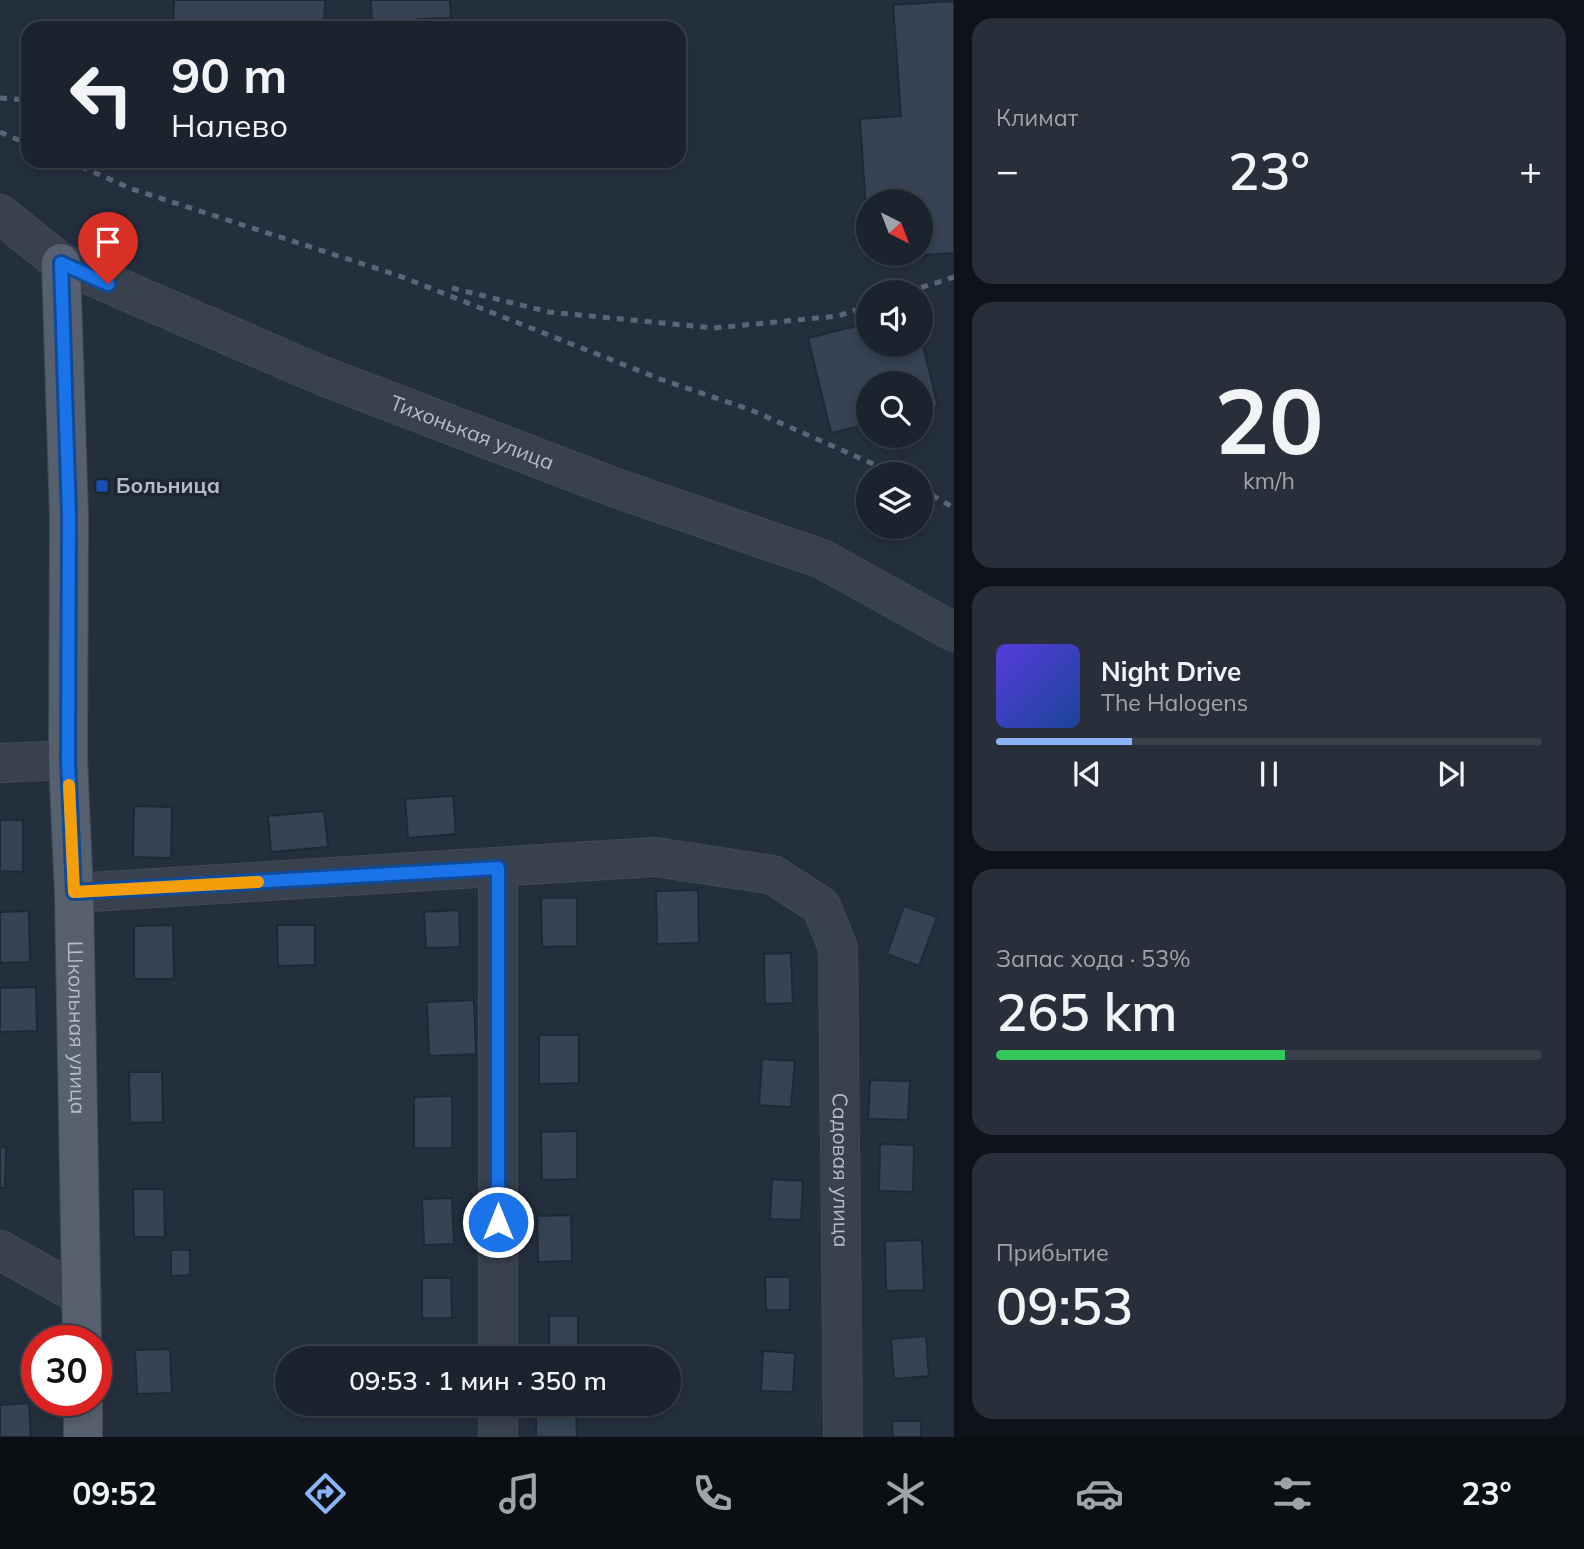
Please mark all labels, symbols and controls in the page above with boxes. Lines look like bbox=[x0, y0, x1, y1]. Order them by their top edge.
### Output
text: 90 m bbox=[171, 44, 287, 105]
icon: left bbox=[56, 49, 147, 140]
text: Климат bbox=[996, 103, 1078, 132]
text: Налево bbox=[171, 105, 288, 145]
text: 23° bbox=[1228, 138, 1310, 203]
text: − bbox=[996, 146, 1019, 194]
text: + bbox=[1519, 146, 1542, 194]
north arrow bbox=[856, 189, 933, 266]
map controls bbox=[856, 189, 933, 539]
pin bbox=[78, 212, 138, 284]
icon: arrive bbox=[89, 223, 127, 261]
button: sound bbox=[856, 280, 933, 357]
text: 20 bbox=[1214, 363, 1324, 477]
button: search bbox=[856, 371, 933, 448]
street label: Тихонькая улица bbox=[387, 389, 558, 475]
button: layers bbox=[856, 462, 933, 539]
text: km/h bbox=[1243, 466, 1295, 495]
place label: Больница bbox=[116, 472, 220, 498]
marker: Больница bbox=[94, 478, 110, 494]
text: Night Drive bbox=[1101, 655, 1241, 688]
text: The Halogens bbox=[1101, 688, 1248, 717]
icon: previous bbox=[1068, 755, 1106, 793]
icon: pause bbox=[1250, 755, 1288, 793]
icon: next bbox=[1432, 755, 1470, 793]
street label: Школьная улица bbox=[63, 941, 92, 1115]
text: Запас хода · 53% bbox=[996, 944, 1191, 973]
text: 265 km bbox=[996, 979, 1177, 1044]
street label: Садовая улица bbox=[827, 1093, 855, 1248]
position arrow bbox=[461, 1185, 535, 1259]
text: Прибытие bbox=[996, 1238, 1109, 1267]
text: 09:53 bbox=[996, 1273, 1133, 1338]
speed limit sign: 30 bbox=[21, 1325, 112, 1416]
text: 09:53 · 1 мин · 350 m bbox=[349, 1364, 607, 1397]
icon: directions bbox=[301, 1469, 350, 1518]
icon: music bbox=[495, 1469, 544, 1518]
icon: phone bbox=[688, 1469, 737, 1518]
icon: climate bbox=[881, 1469, 930, 1518]
icon: car bbox=[1075, 1469, 1124, 1518]
icon: filters bbox=[1268, 1469, 1317, 1518]
text: 09:52 bbox=[72, 1473, 157, 1513]
text: 23° bbox=[1461, 1473, 1512, 1513]

